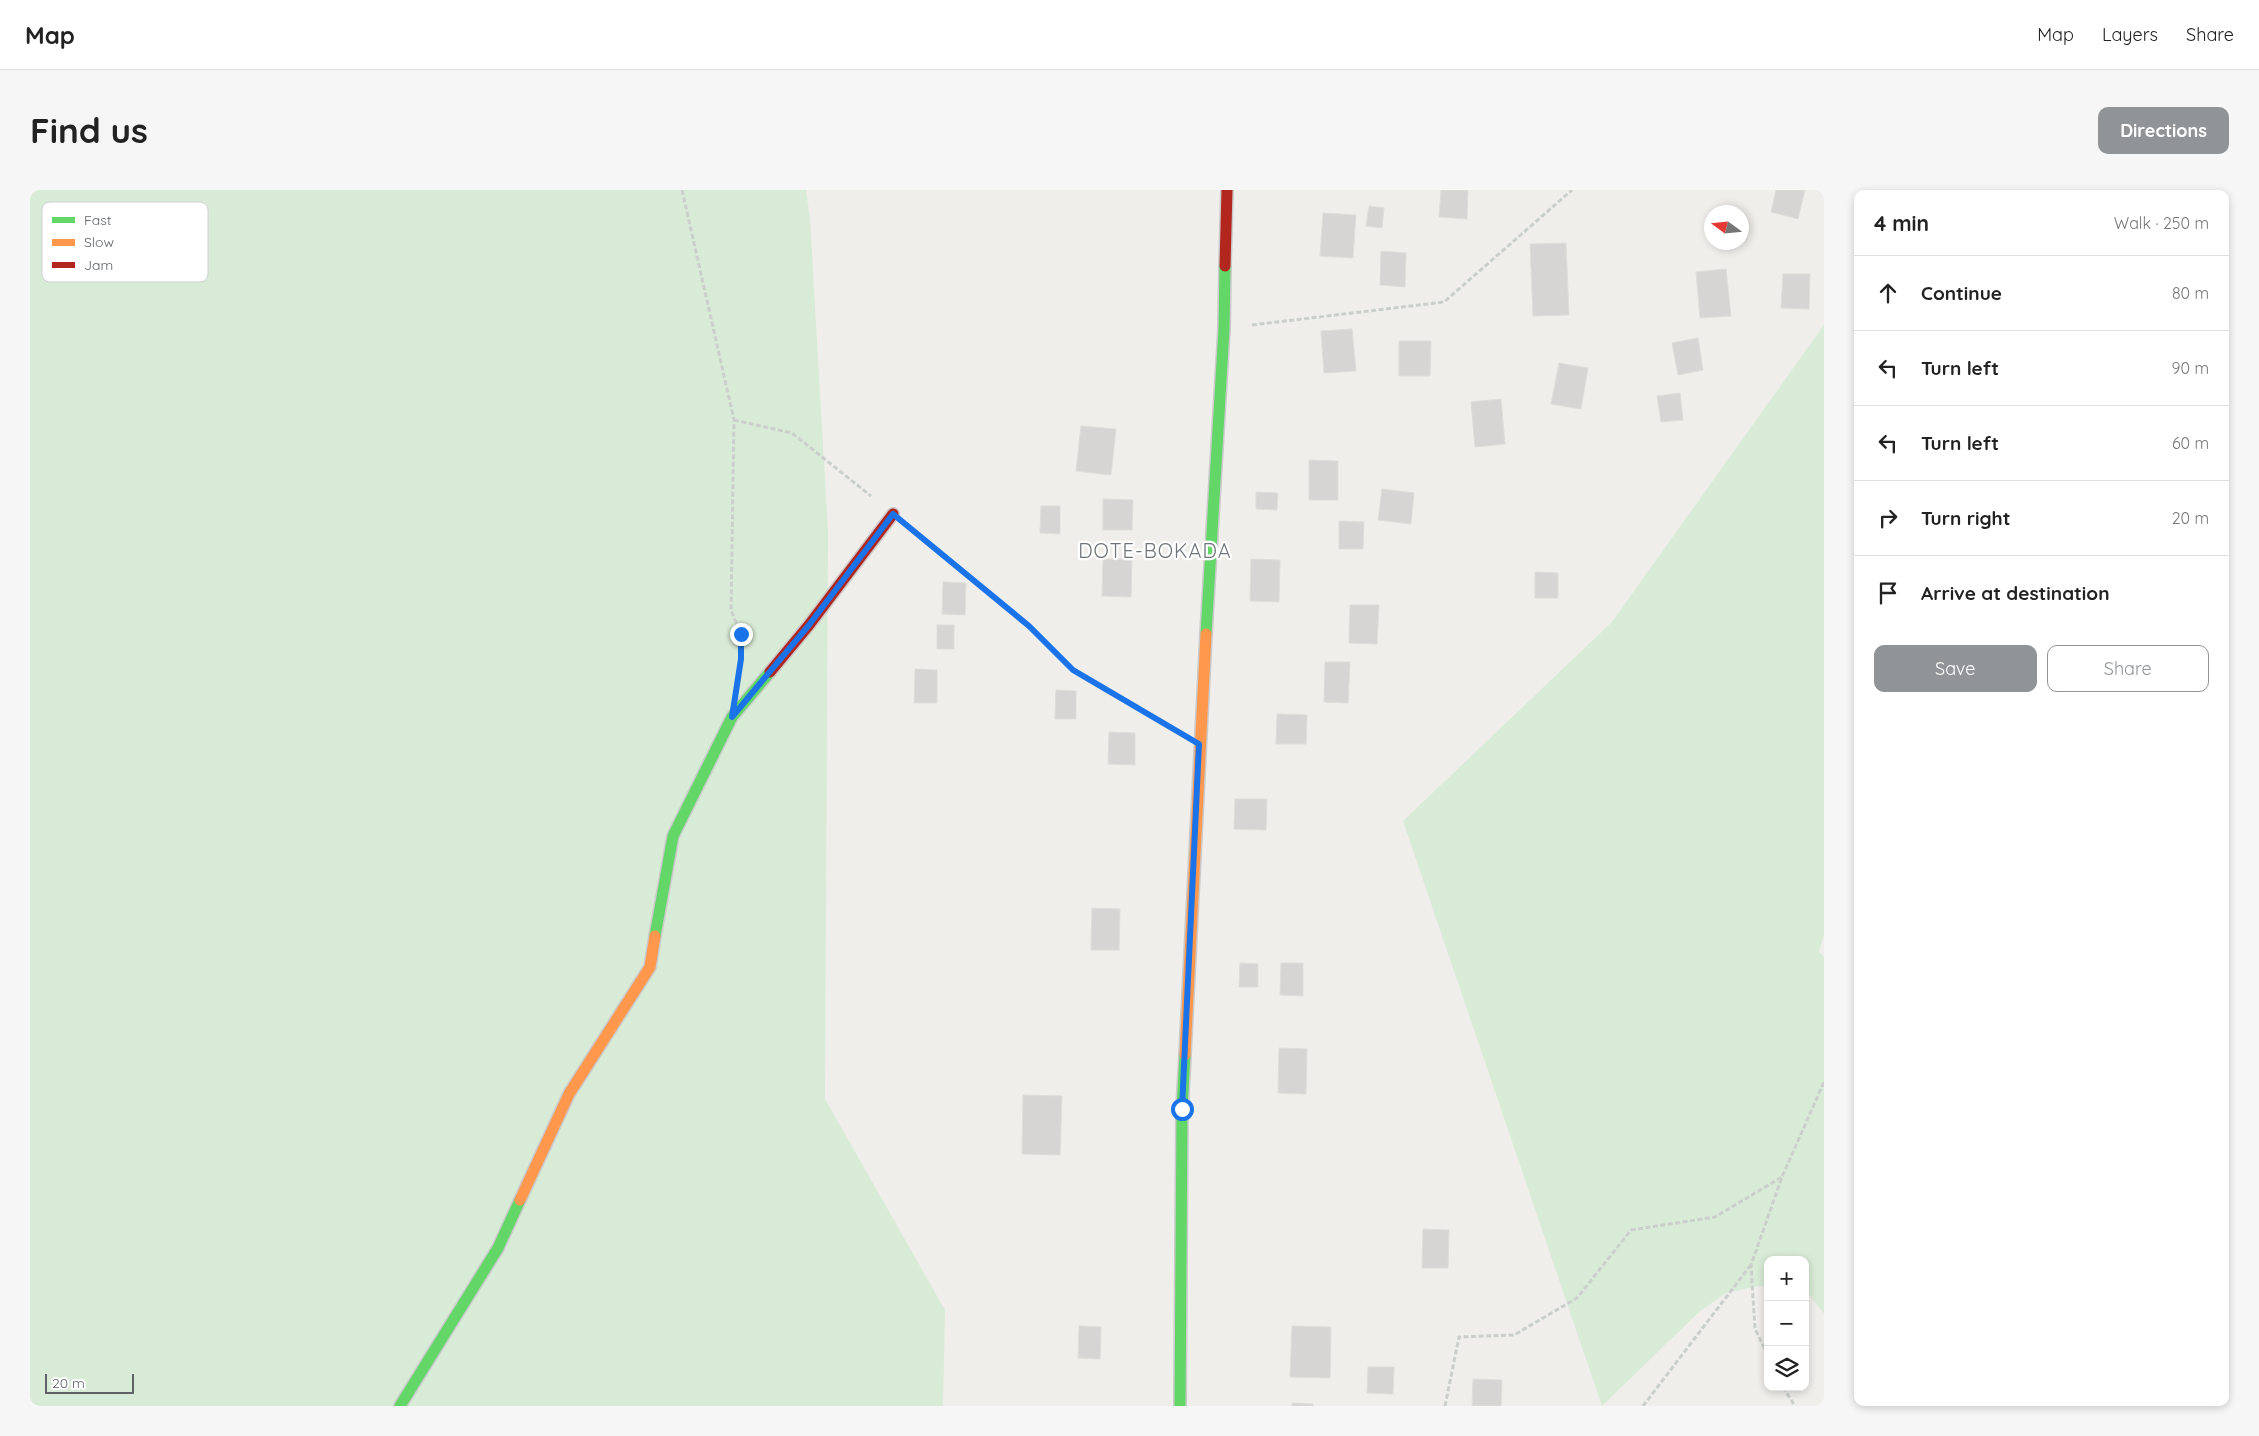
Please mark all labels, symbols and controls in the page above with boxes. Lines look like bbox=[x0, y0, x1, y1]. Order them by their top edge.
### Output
text: Map bbox=[25, 20, 75, 50]
text: Map bbox=[2037, 23, 2074, 46]
text: Layers bbox=[2102, 23, 2158, 46]
text: Share bbox=[2186, 23, 2234, 46]
button: Directions bbox=[2098, 107, 2229, 154]
text: Find us bbox=[30, 108, 148, 152]
legend bbox=[42, 202, 208, 282]
north arrow bbox=[1704, 205, 1749, 250]
text: 4 min bbox=[1874, 210, 1929, 236]
text: Fast bbox=[84, 211, 112, 229]
text: Walk · 250 m bbox=[2114, 213, 2209, 233]
text: Slow bbox=[84, 233, 114, 251]
text: Jam bbox=[84, 256, 113, 274]
icon: ahead bbox=[1874, 279, 1902, 307]
text: Continue bbox=[1921, 281, 2002, 305]
text: 80 m bbox=[2172, 283, 2209, 303]
icon: left bbox=[1874, 354, 1902, 382]
text: Turn left bbox=[1921, 356, 1999, 380]
text: 90 m bbox=[2172, 358, 2209, 378]
icon: left bbox=[1874, 429, 1902, 457]
text: Turn left bbox=[1921, 431, 1999, 455]
text: 60 m bbox=[2172, 433, 2209, 453]
icon: right bbox=[1874, 504, 1902, 532]
text: Turn right bbox=[1921, 506, 2010, 530]
text: 20 m bbox=[2172, 508, 2209, 528]
district label: DOTE-BOKADA bbox=[1078, 538, 1232, 563]
icon: arrive bbox=[1874, 579, 1902, 607]
text: Arrive at destination bbox=[1921, 581, 2110, 605]
route end bbox=[730, 623, 753, 646]
button: Save bbox=[1874, 645, 2037, 692]
button: Share bbox=[2047, 645, 2209, 692]
route start bbox=[1171, 1098, 1194, 1121]
map controls bbox=[1764, 1256, 1809, 1391]
button: + bbox=[1764, 1256, 1809, 1301]
button: − bbox=[1764, 1301, 1809, 1346]
button: layers bbox=[1764, 1346, 1809, 1391]
scale bar bbox=[45, 1371, 134, 1394]
text: 20 m bbox=[52, 1374, 85, 1392]

